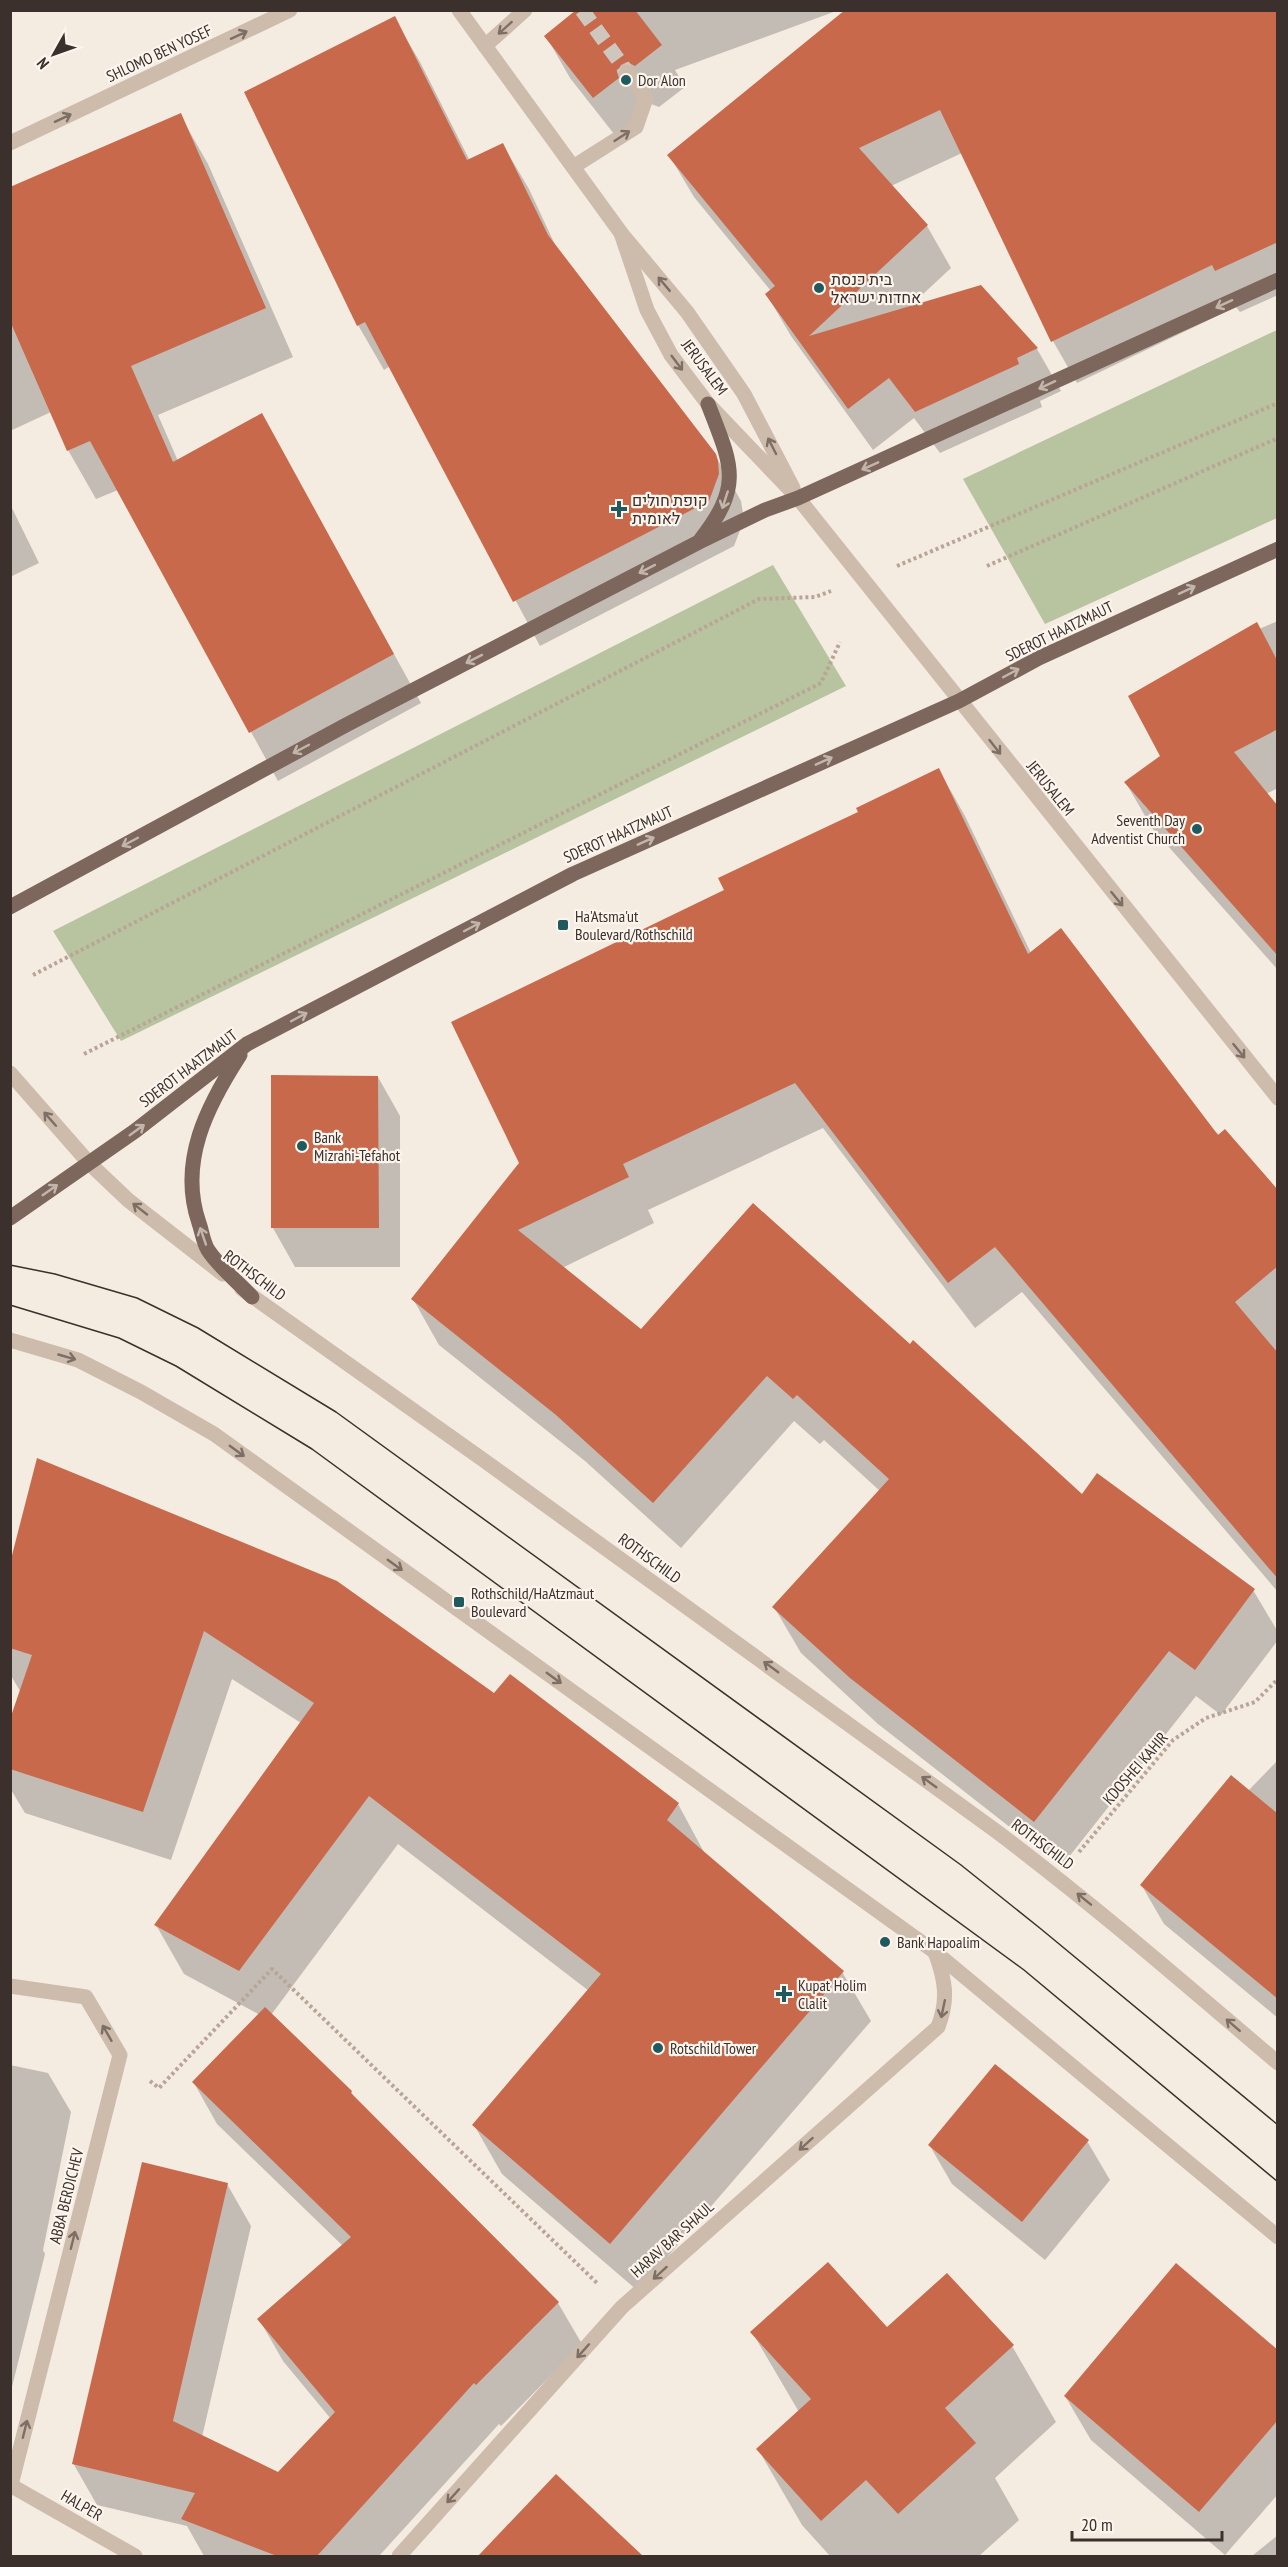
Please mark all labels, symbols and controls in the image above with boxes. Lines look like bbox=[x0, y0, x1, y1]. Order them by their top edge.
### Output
street label: SHLOMO BEN YOSEF bbox=[103, 20, 215, 86]
one-way arrow bbox=[498, 21, 513, 35]
north arrow bbox=[24, 24, 84, 84]
one-way arrow bbox=[230, 28, 248, 40]
text: N bbox=[32, 54, 53, 73]
place label: Dor Alon bbox=[638, 70, 686, 90]
marker: Dor Alon bbox=[619, 73, 633, 87]
one-way arrow bbox=[54, 112, 72, 124]
one-way arrow bbox=[613, 129, 630, 141]
place label: בית כנסת אחדות ישראל bbox=[831, 269, 921, 307]
one-way arrow bbox=[657, 276, 670, 292]
marker: בית כנסת אחדות ישראל bbox=[812, 281, 826, 295]
one-way arrow bbox=[1216, 299, 1234, 310]
street label: JERUSALEM bbox=[677, 334, 733, 399]
one-way arrow bbox=[671, 355, 684, 371]
one-way arrow bbox=[1039, 380, 1057, 392]
one-way arrow bbox=[766, 438, 778, 455]
one-way arrow bbox=[861, 461, 879, 473]
place label: קופת חולים לאומית bbox=[632, 490, 708, 528]
one-way arrow bbox=[718, 490, 729, 509]
marker: קופת חולים לאומית bbox=[610, 500, 628, 518]
one-way arrow bbox=[638, 564, 656, 575]
one-way arrow bbox=[1178, 584, 1196, 595]
street label: SDEROT HAATZMAUT bbox=[1002, 596, 1116, 666]
one-way arrow bbox=[465, 654, 483, 665]
one-way arrow bbox=[1001, 667, 1019, 678]
one-way arrow bbox=[989, 739, 1002, 755]
one-way arrow bbox=[293, 743, 310, 755]
one-way arrow bbox=[815, 754, 833, 766]
street label: JERUSALEM bbox=[1022, 756, 1079, 819]
street label: SDEROT HAATZMAUT bbox=[560, 801, 676, 867]
place label: Seventh Day Adventist Church bbox=[1091, 810, 1185, 848]
marker: Seventh Day Adventist Church bbox=[1190, 822, 1204, 836]
one-way arrow bbox=[637, 834, 655, 846]
one-way arrow bbox=[121, 837, 139, 848]
one-way arrow bbox=[1111, 891, 1124, 907]
place label: Ha'Atsma'ut Boulevard/Rothschild bbox=[575, 906, 693, 944]
marker: Ha'Atsma'ut Boulevard/Rothschild bbox=[556, 918, 570, 932]
one-way arrow bbox=[462, 921, 480, 932]
one-way arrow bbox=[290, 1011, 307, 1023]
street label: SDEROT HAATZMAUT bbox=[135, 1025, 241, 1111]
one-way arrow bbox=[1233, 1043, 1246, 1059]
one-way arrow bbox=[43, 1111, 57, 1126]
one-way arrow bbox=[128, 1123, 144, 1136]
place label: Bank Mizrahi-Tefahot bbox=[314, 1127, 401, 1165]
marker: Bank Mizrahi-Tefahot bbox=[295, 1139, 309, 1153]
one-way arrow bbox=[41, 1184, 57, 1197]
one-way arrow bbox=[132, 1202, 148, 1215]
one-way arrow bbox=[197, 1227, 208, 1246]
street label: ROTHSCHILD bbox=[220, 1245, 290, 1305]
one-way arrow bbox=[57, 1352, 76, 1363]
one-way arrow bbox=[228, 1445, 244, 1457]
street label: ROTHSCHILD bbox=[615, 1529, 685, 1587]
one-way arrow bbox=[387, 1558, 403, 1571]
place label: Rothschild/HaAtzmaut Boulevard bbox=[471, 1583, 595, 1621]
marker: Rothschild/HaAtzmaut Boulevard bbox=[452, 1595, 466, 1609]
one-way arrow bbox=[763, 1661, 779, 1674]
one-way arrow bbox=[545, 1672, 561, 1684]
street label: KDOSHEI KAHIR bbox=[1098, 1727, 1172, 1808]
one-way arrow bbox=[921, 1776, 937, 1788]
street label: ROTHSCHILD bbox=[1008, 1814, 1078, 1874]
one-way arrow bbox=[1076, 1893, 1092, 1906]
place label: Bank Hapoalim bbox=[897, 1932, 980, 1952]
marker: Bank Hapoalim bbox=[878, 1935, 892, 1949]
place label: Kupat Holim Clalit bbox=[798, 1975, 867, 2013]
marker: Kupat Holim Clalit bbox=[775, 1985, 793, 2003]
one-way arrow bbox=[937, 1999, 948, 2018]
one-way arrow bbox=[1226, 2018, 1241, 2032]
one-way arrow bbox=[101, 2025, 113, 2042]
place label: Rotschild Tower bbox=[670, 2038, 757, 2058]
marker: Rotschild Tower bbox=[651, 2041, 665, 2055]
one-way arrow bbox=[799, 2137, 814, 2151]
street label: ABBA BERDICHEV bbox=[45, 2146, 88, 2246]
street label: HARAV BAR SHAUL bbox=[626, 2196, 718, 2282]
one-way arrow bbox=[68, 2230, 80, 2249]
one-way arrow bbox=[653, 2266, 668, 2280]
one-way arrow bbox=[576, 2343, 590, 2358]
one-way arrow bbox=[20, 2419, 32, 2438]
street label: HALPER bbox=[58, 2485, 107, 2525]
one-way arrow bbox=[446, 2488, 460, 2503]
scale bar bbox=[1072, 2504, 1222, 2542]
text: 20 m bbox=[1081, 2513, 1113, 2536]

